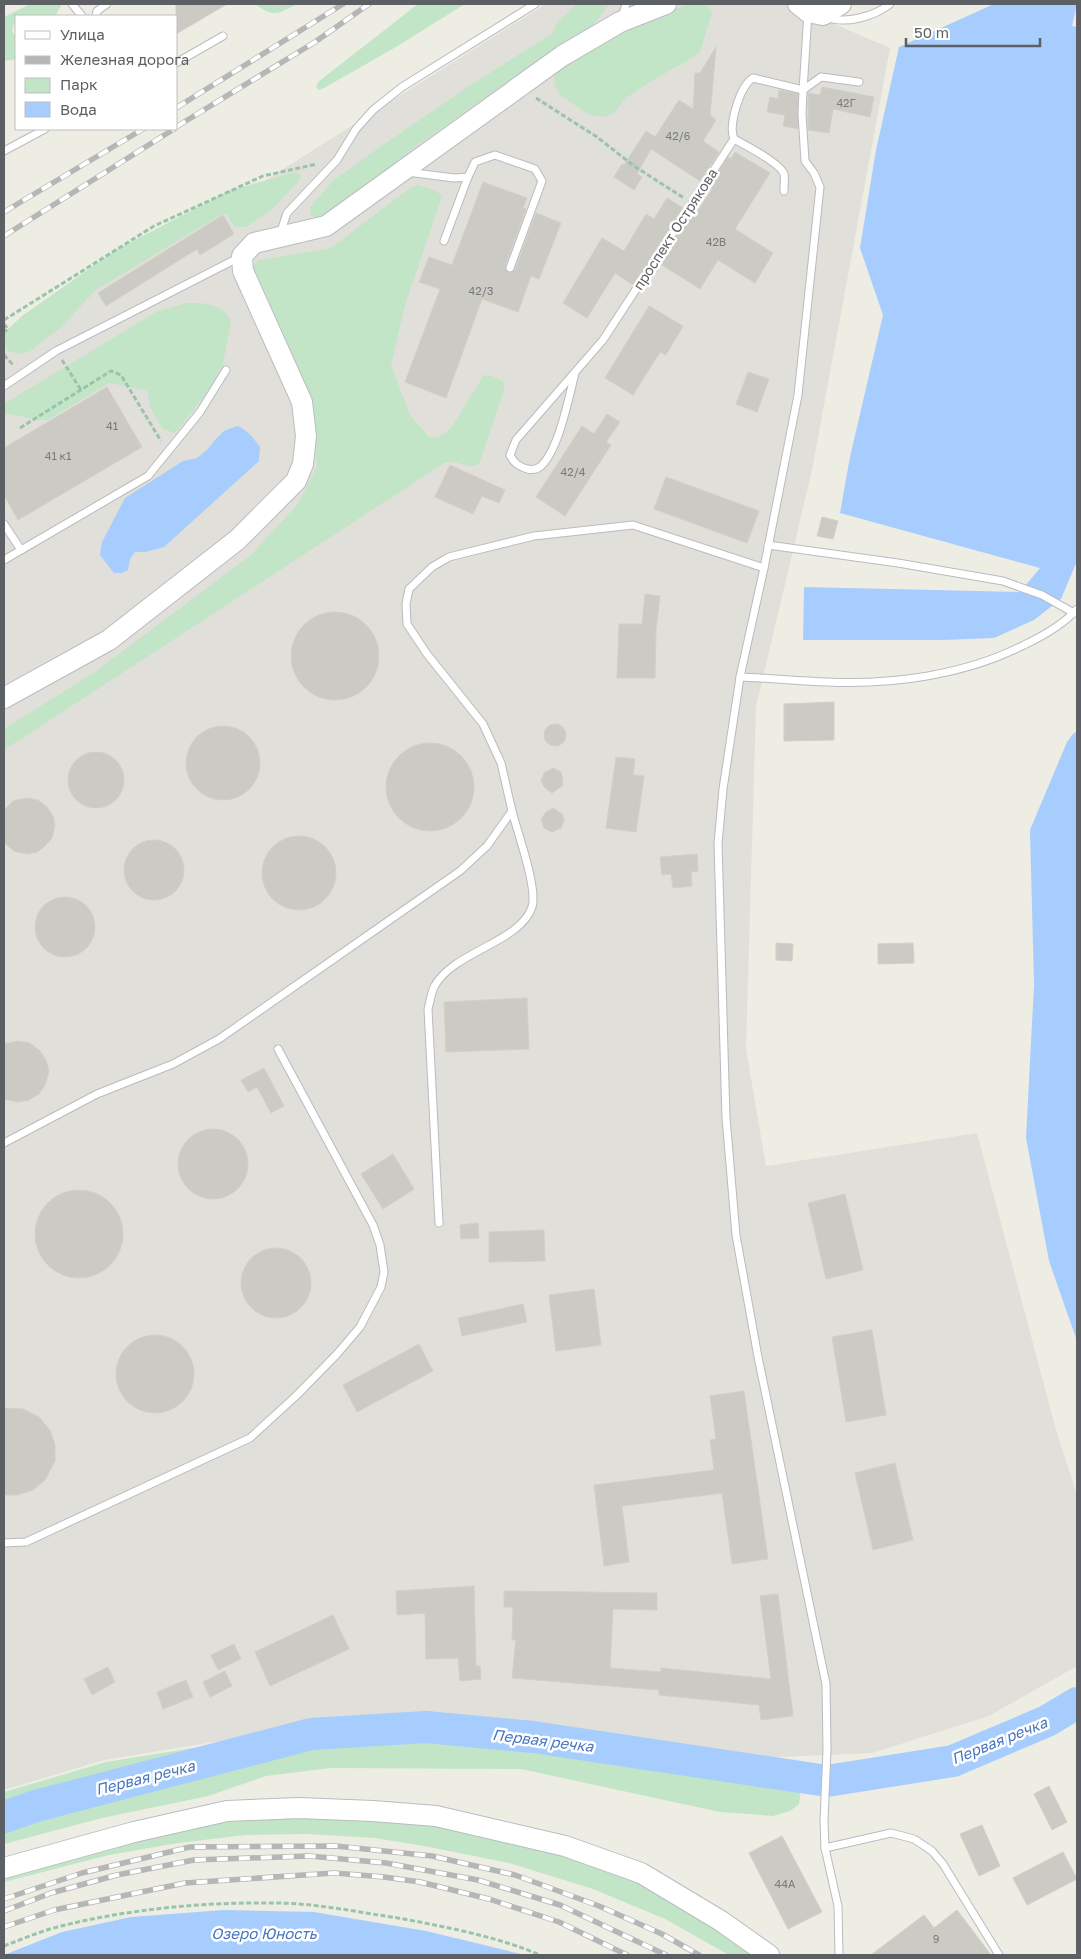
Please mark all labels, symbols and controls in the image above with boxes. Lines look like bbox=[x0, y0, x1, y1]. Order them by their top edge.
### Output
legend bbox=[15, 15, 178, 130]
scale bar bbox=[906, 15, 1040, 47]
text: 50 m bbox=[914, 23, 949, 41]
text: Улица bbox=[60, 25, 105, 43]
text: Железная дорога bbox=[60, 50, 189, 68]
text: Парк bbox=[60, 75, 98, 93]
house number: 42Г bbox=[836, 96, 856, 109]
text: Вода bbox=[60, 100, 97, 118]
house number: 42/6 bbox=[665, 129, 691, 142]
street label: проспект Острякова bbox=[629, 165, 721, 293]
house number: 42В bbox=[706, 235, 726, 248]
house number: 42/3 bbox=[469, 284, 493, 297]
house number: 41 bbox=[106, 419, 118, 432]
house number: 41 к1 bbox=[45, 449, 71, 462]
house number: 42/4 bbox=[560, 465, 586, 478]
water label: Первая речка bbox=[949, 1712, 1050, 1767]
water label: Первая речка bbox=[491, 1725, 595, 1755]
water label: Первая речка bbox=[94, 1756, 197, 1798]
house number: 44А bbox=[775, 1877, 796, 1890]
water label: Озеро Юность bbox=[211, 1924, 318, 1942]
house number: 9 bbox=[933, 1932, 939, 1945]

